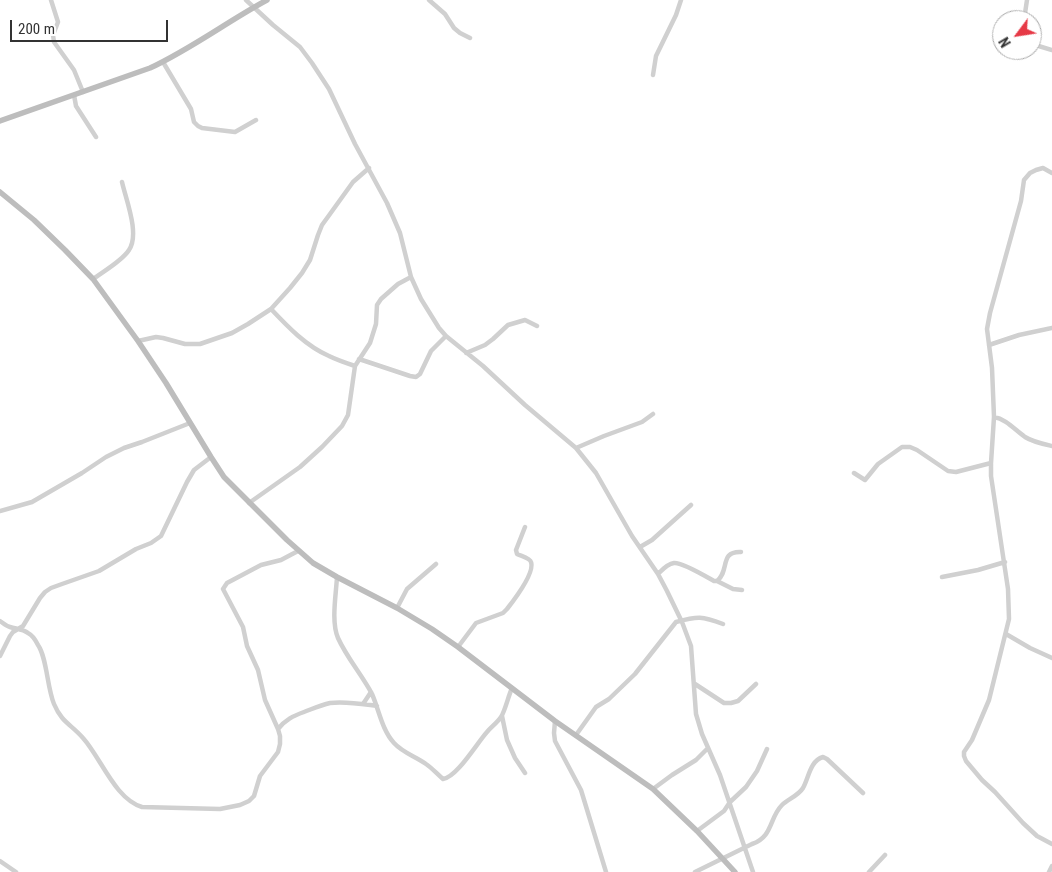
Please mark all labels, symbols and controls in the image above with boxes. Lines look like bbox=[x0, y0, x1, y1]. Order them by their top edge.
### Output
scale bar bbox=[12, 10, 170, 42]
north arrow bbox=[992, 10, 1042, 60]
text: 200 m bbox=[18, 20, 55, 38]
text: N bbox=[996, 34, 1014, 50]

